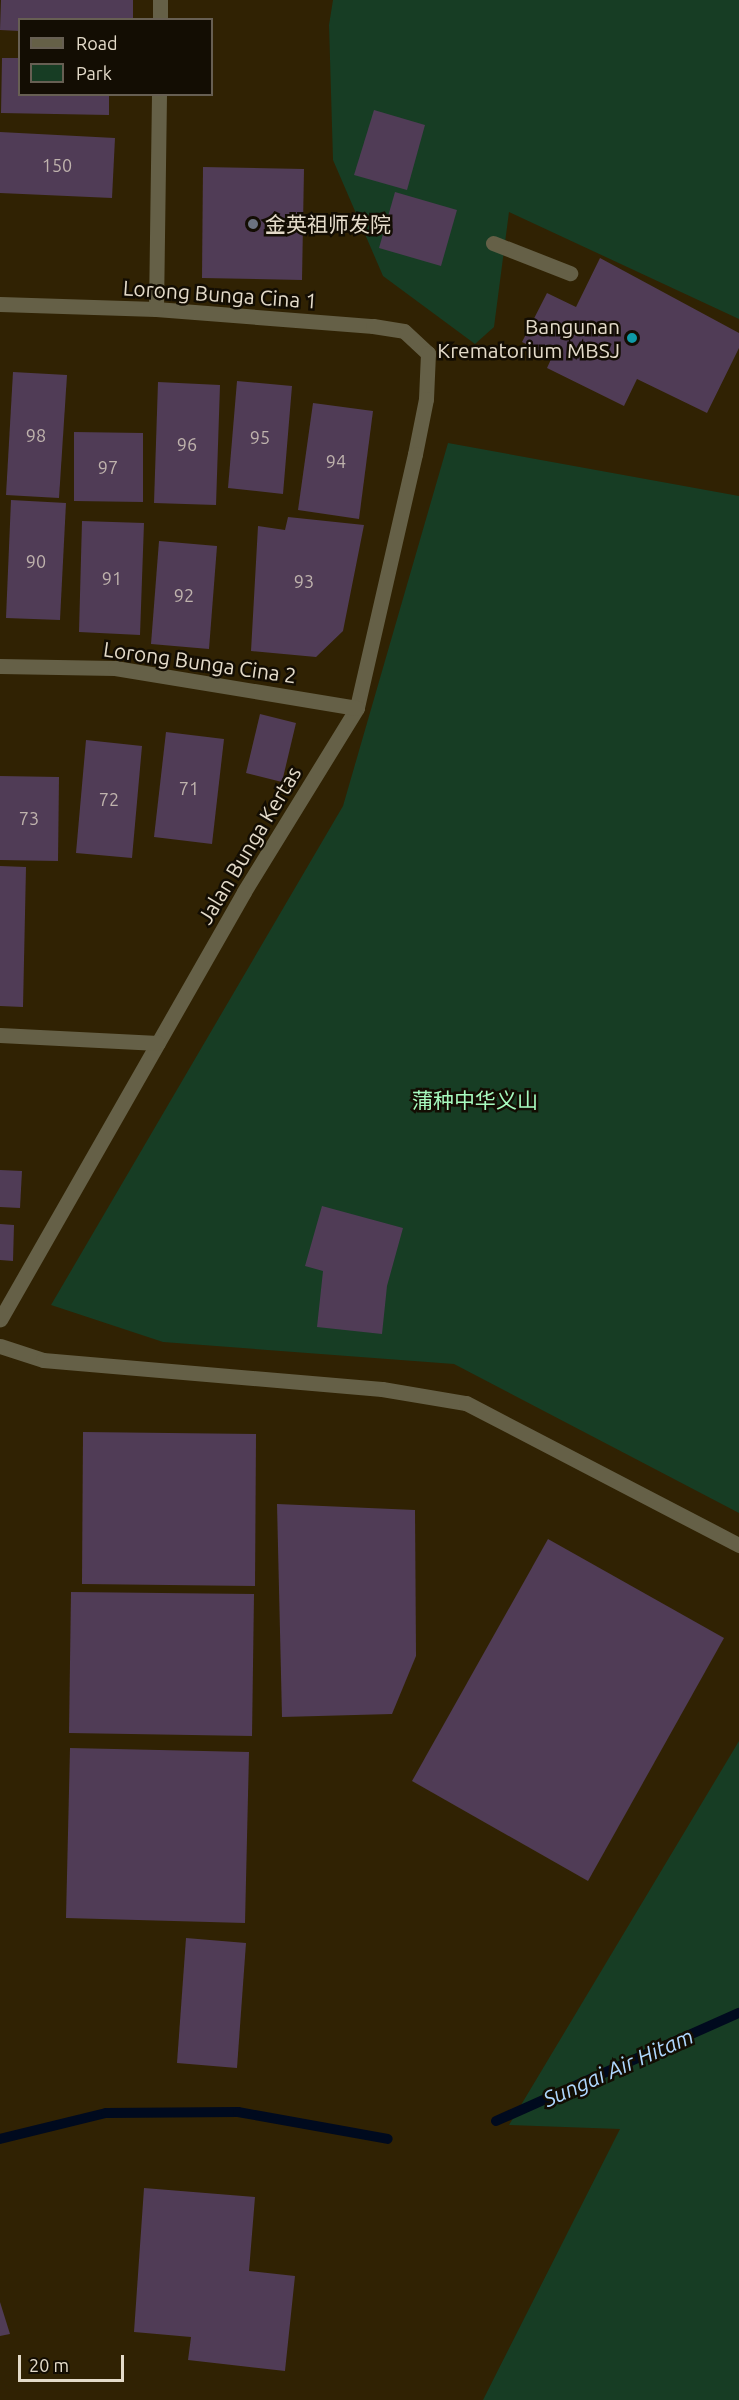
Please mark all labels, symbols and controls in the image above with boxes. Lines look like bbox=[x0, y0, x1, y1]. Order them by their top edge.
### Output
legend bbox=[18, 18, 213, 96]
text: Road bbox=[76, 33, 118, 53]
text: Park bbox=[76, 63, 112, 83]
house number: 150 bbox=[42, 154, 72, 176]
place label: 金英祖师发院 bbox=[265, 211, 391, 237]
marker: 金英祖师发院 bbox=[246, 217, 260, 231]
street label: Lorong Bunga Cina 1 bbox=[122, 275, 318, 313]
place label: Bangunan Krematorium MBSJ bbox=[437, 313, 620, 363]
marker: Bangunan Krematorium MBSJ bbox=[625, 331, 639, 345]
house number: 98 bbox=[26, 424, 46, 446]
house number: 95 bbox=[250, 426, 270, 448]
house number: 96 bbox=[177, 433, 197, 455]
house number: 94 bbox=[326, 450, 346, 472]
house number: 97 bbox=[98, 456, 118, 478]
house number: 90 bbox=[26, 550, 46, 572]
house number: 91 bbox=[102, 567, 122, 589]
house number: 93 bbox=[294, 570, 314, 592]
house number: 92 bbox=[174, 584, 194, 606]
street label: Lorong Bunga Cina 2 bbox=[102, 636, 298, 688]
street label: Jalan Bunga Kertas bbox=[192, 762, 306, 928]
house number: 71 bbox=[179, 777, 199, 799]
house number: 72 bbox=[99, 788, 119, 810]
house number: 73 bbox=[19, 807, 39, 829]
park label: 蒲种中华义山 bbox=[412, 1087, 538, 1113]
water label: Sungai Air Hitam bbox=[539, 2022, 697, 2112]
scale bar bbox=[21, 2343, 128, 2381]
text: 20 m bbox=[29, 2355, 69, 2375]

